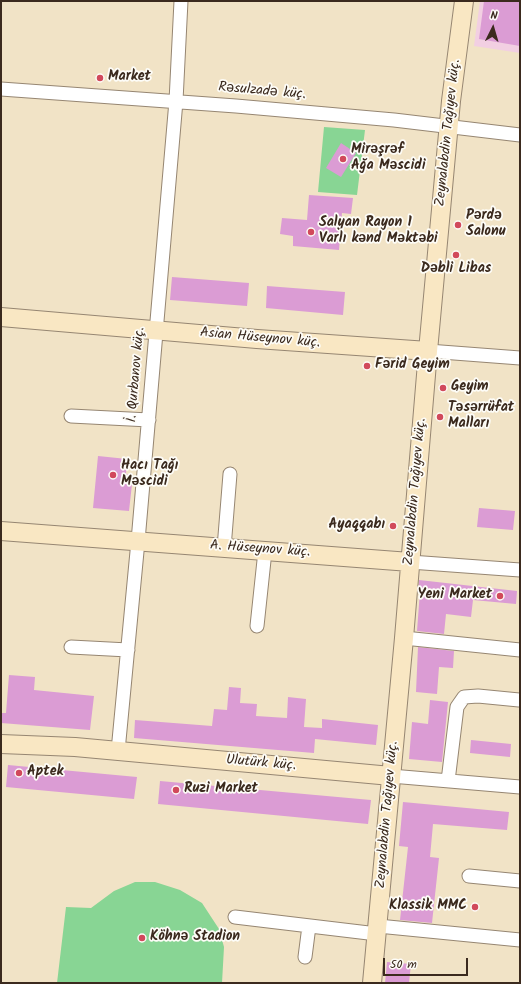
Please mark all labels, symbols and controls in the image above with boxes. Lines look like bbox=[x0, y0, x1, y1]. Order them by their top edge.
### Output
text: N bbox=[490, 7, 498, 25]
north arrow bbox=[473, 8, 513, 48]
street label: Zeynalabdin Tağıyev küç. bbox=[433, 59, 465, 207]
place label: Market bbox=[108, 70, 151, 86]
marker: Market bbox=[95, 73, 105, 83]
street label: Rəsulzadə küç. bbox=[217, 80, 307, 104]
place label: Mirəşrəf Ağa Məscidi bbox=[351, 143, 426, 176]
marker: Mirəşrəf Ağa Məscidi bbox=[338, 154, 348, 164]
place label: Pərdə Salonu bbox=[466, 209, 506, 242]
place label: Salyan Rayon 1 Varlı kənd Məktəbi bbox=[319, 216, 438, 248]
marker: Pərdə Salonu bbox=[453, 220, 463, 230]
marker: Salyan Rayon 1 Varlı kənd Məktəbi bbox=[306, 227, 316, 237]
marker: Dəbli Libas bbox=[451, 250, 461, 260]
place label: Dəbli Libas bbox=[421, 262, 491, 278]
street label: Asian Hüseynov küç. bbox=[199, 325, 321, 353]
street label: İ. Qurbanov küç. bbox=[124, 327, 150, 423]
place label: Fərid Geyim bbox=[375, 358, 450, 374]
marker: Fərid Geyim bbox=[362, 361, 372, 371]
place label: Geyim bbox=[451, 380, 489, 396]
marker: Geyim bbox=[438, 383, 448, 393]
place label: Təsərrüfat Malları bbox=[448, 401, 514, 434]
marker: Təsərrüfat Malları bbox=[435, 412, 445, 422]
street label: Zeynalabdin Tağıyev küç. bbox=[401, 418, 431, 566]
place label: Hacı Tağı Məscidi bbox=[121, 459, 178, 492]
marker: Hacı Tağı Məscidi bbox=[108, 470, 118, 480]
place label: Ayaqqabı bbox=[329, 518, 385, 534]
marker: Ayaqqabı bbox=[388, 521, 398, 531]
street label: A. Hüseynov küç. bbox=[209, 538, 311, 562]
place label: Yeni Market bbox=[418, 588, 492, 604]
marker: Yeni Market bbox=[495, 591, 505, 601]
street label: Zeynalabdin Tağıyev küç. bbox=[373, 741, 403, 889]
street label: Ulutürk küç. bbox=[225, 753, 297, 775]
place label: Aptek bbox=[27, 765, 63, 781]
marker: Aptek bbox=[14, 768, 24, 778]
place label: Ruzi Market bbox=[184, 782, 258, 798]
marker: Ruzi Market bbox=[171, 785, 181, 795]
place label: Klassik MMC bbox=[389, 899, 467, 915]
marker: Klassik MMC bbox=[470, 902, 480, 912]
place label: Köhnə Stadion bbox=[150, 930, 240, 946]
marker: Köhnə Stadion bbox=[137, 933, 147, 943]
scale bar bbox=[385, 950, 470, 976]
text: 50 m bbox=[390, 955, 417, 974]

